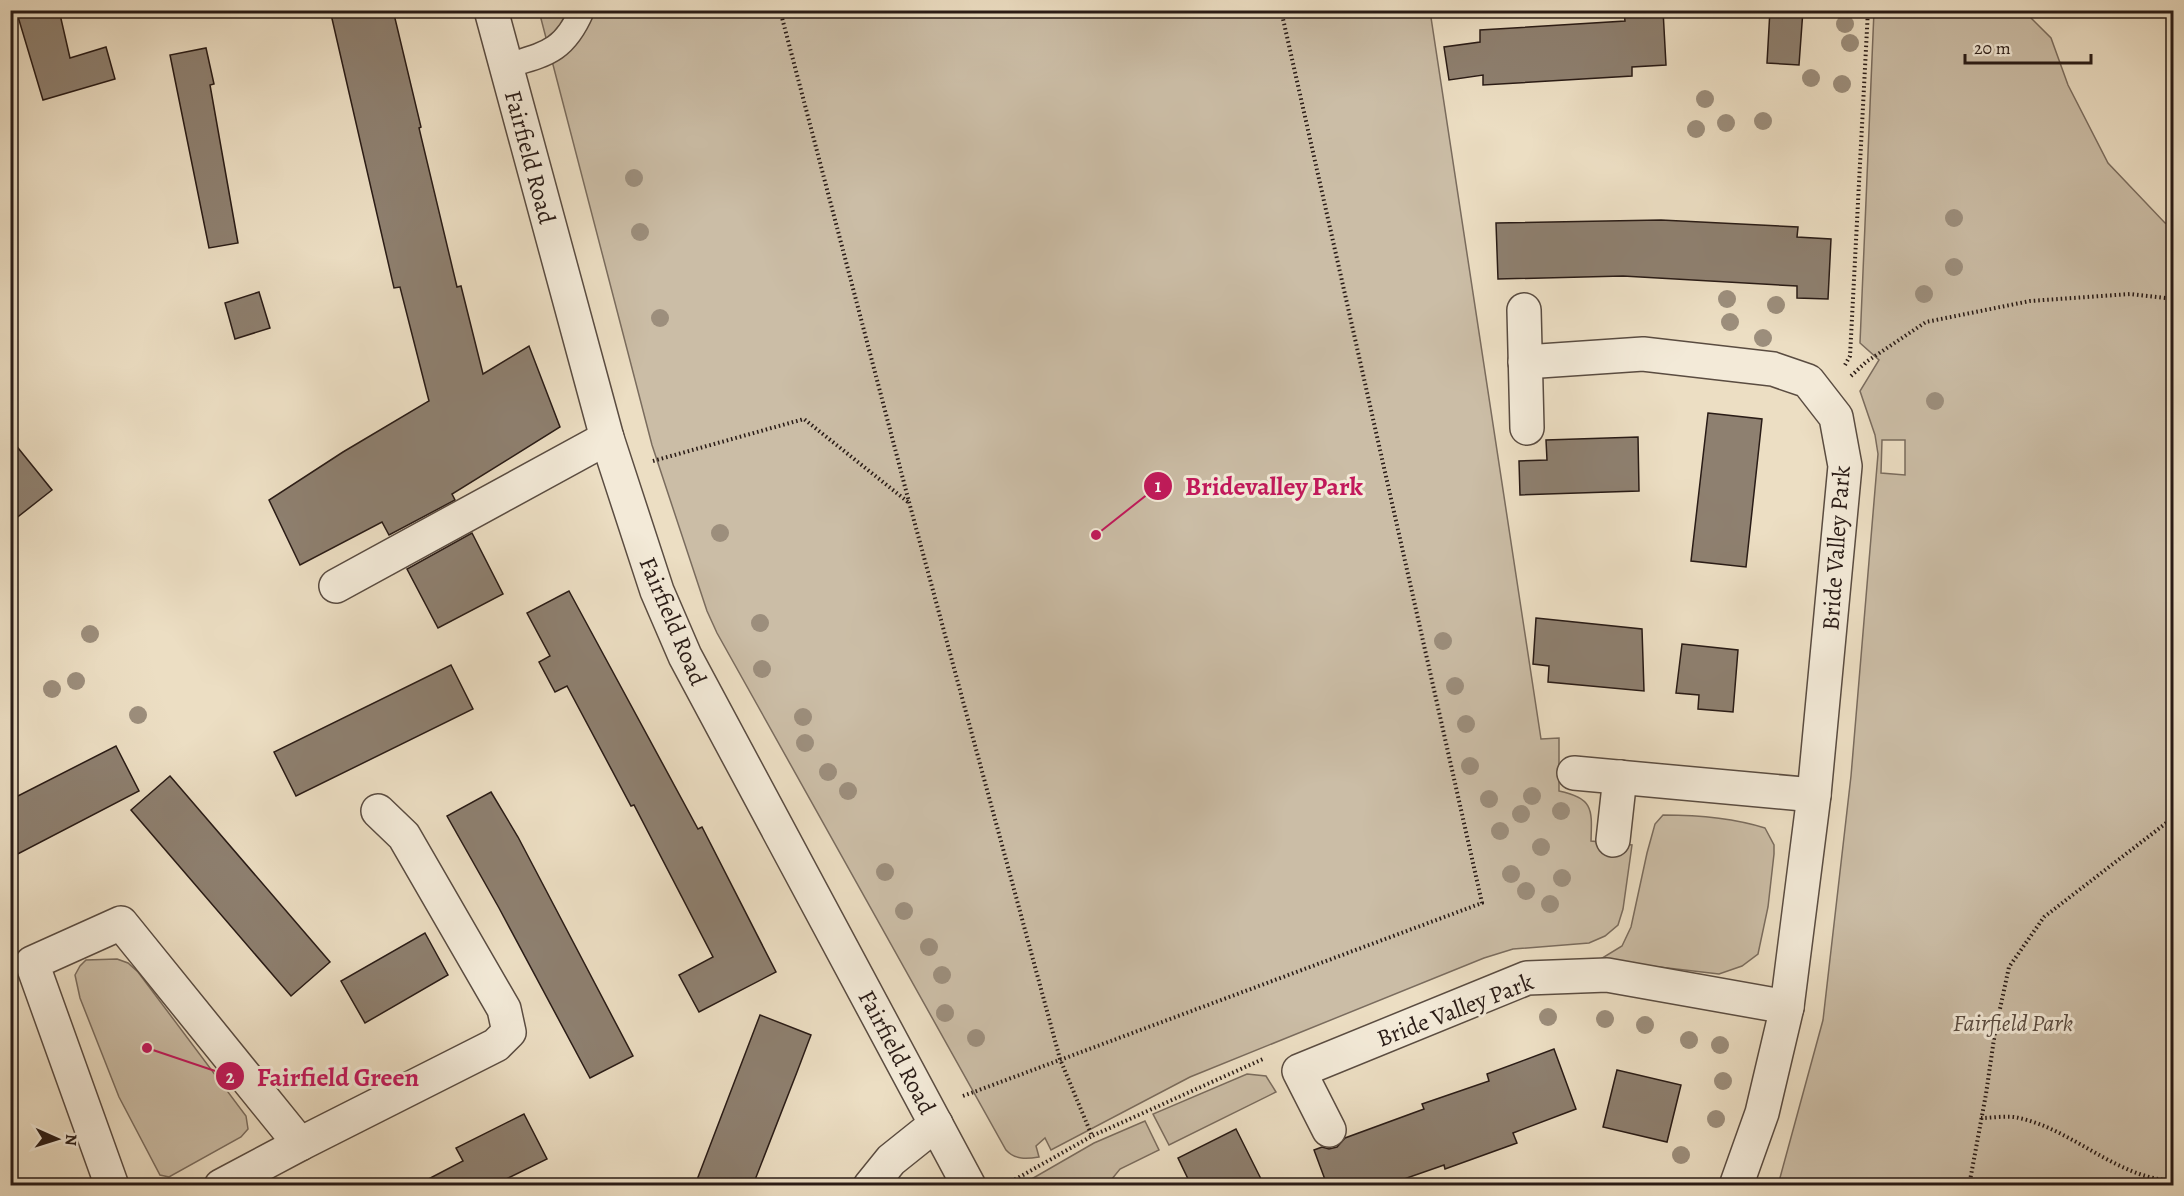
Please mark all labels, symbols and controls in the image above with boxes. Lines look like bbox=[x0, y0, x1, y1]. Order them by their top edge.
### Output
scale bar bbox=[1965, 27, 2091, 65]
text: 20 m bbox=[1974, 36, 2011, 60]
street label: Fairfield Road bbox=[497, 87, 563, 227]
callout: Bridevalley Park bbox=[1143, 464, 1375, 508]
street label: Bride Valley Park bbox=[1814, 464, 1858, 632]
text: Bridevalley Park bbox=[1185, 469, 1364, 504]
text: 1 bbox=[1155, 474, 1162, 498]
street label: Fairfield Road bbox=[632, 552, 714, 690]
street label: Bride Valley Park bbox=[1372, 965, 1538, 1055]
street label: Fairfield Road bbox=[851, 984, 943, 1120]
park label: Fairfield Park bbox=[1953, 1007, 2074, 1039]
callout: Fairfield Green bbox=[215, 1054, 431, 1098]
text: Fairfield Green bbox=[257, 1060, 420, 1095]
text: 2 bbox=[226, 1065, 235, 1089]
north arrow bbox=[27, 1109, 87, 1169]
text: N bbox=[60, 1133, 82, 1146]

